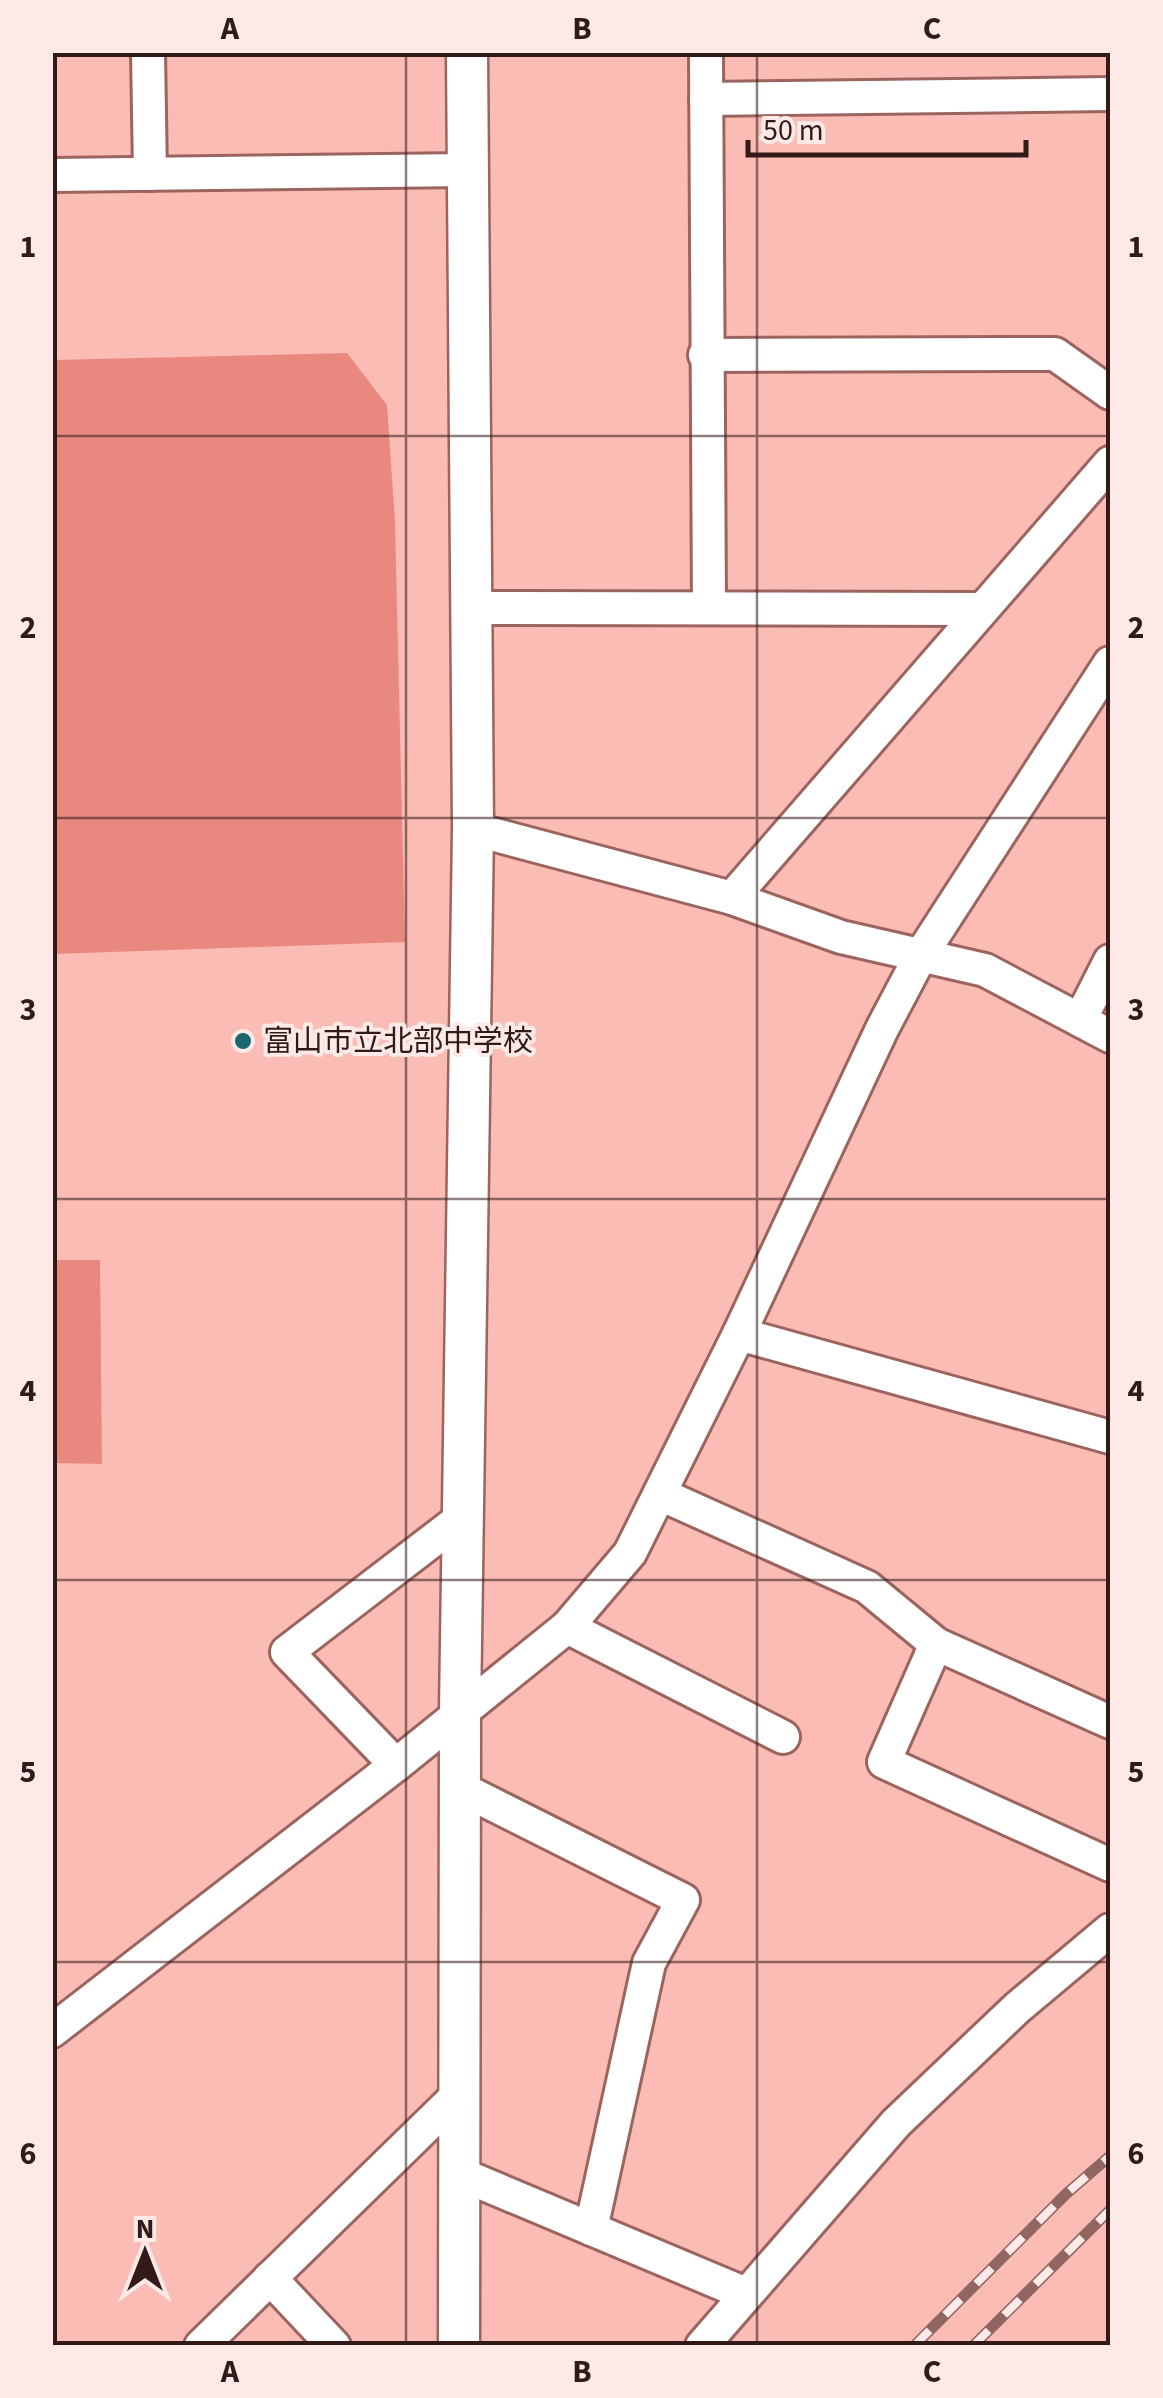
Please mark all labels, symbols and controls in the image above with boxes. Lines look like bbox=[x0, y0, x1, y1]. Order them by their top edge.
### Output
text: A bbox=[220, 6, 240, 52]
text: B bbox=[572, 6, 592, 52]
text: C bbox=[923, 6, 941, 52]
scale bar bbox=[748, 95, 1026, 157]
text: 50 m bbox=[763, 109, 824, 152]
text: 1 bbox=[20, 224, 36, 270]
text: 1 bbox=[1128, 224, 1144, 270]
text: 2 bbox=[20, 605, 36, 651]
text: 2 bbox=[1128, 605, 1144, 651]
text: 3 bbox=[20, 987, 36, 1033]
text: 3 bbox=[1128, 987, 1144, 1033]
place label: 富山市立北部中学校 bbox=[263, 1020, 533, 1063]
marker: 富山市立北部中学校 bbox=[232, 1030, 254, 1052]
text: 4 bbox=[20, 1368, 37, 1414]
text: 4 bbox=[1128, 1368, 1145, 1414]
text: 5 bbox=[20, 1749, 36, 1795]
text: 5 bbox=[1128, 1749, 1144, 1795]
text: 6 bbox=[20, 2131, 36, 2177]
text: 6 bbox=[1128, 2131, 1144, 2177]
north arrow bbox=[95, 2203, 195, 2303]
text: N bbox=[136, 2209, 154, 2249]
text: A bbox=[220, 2349, 240, 2395]
text: B bbox=[572, 2349, 592, 2395]
text: C bbox=[923, 2349, 941, 2395]

